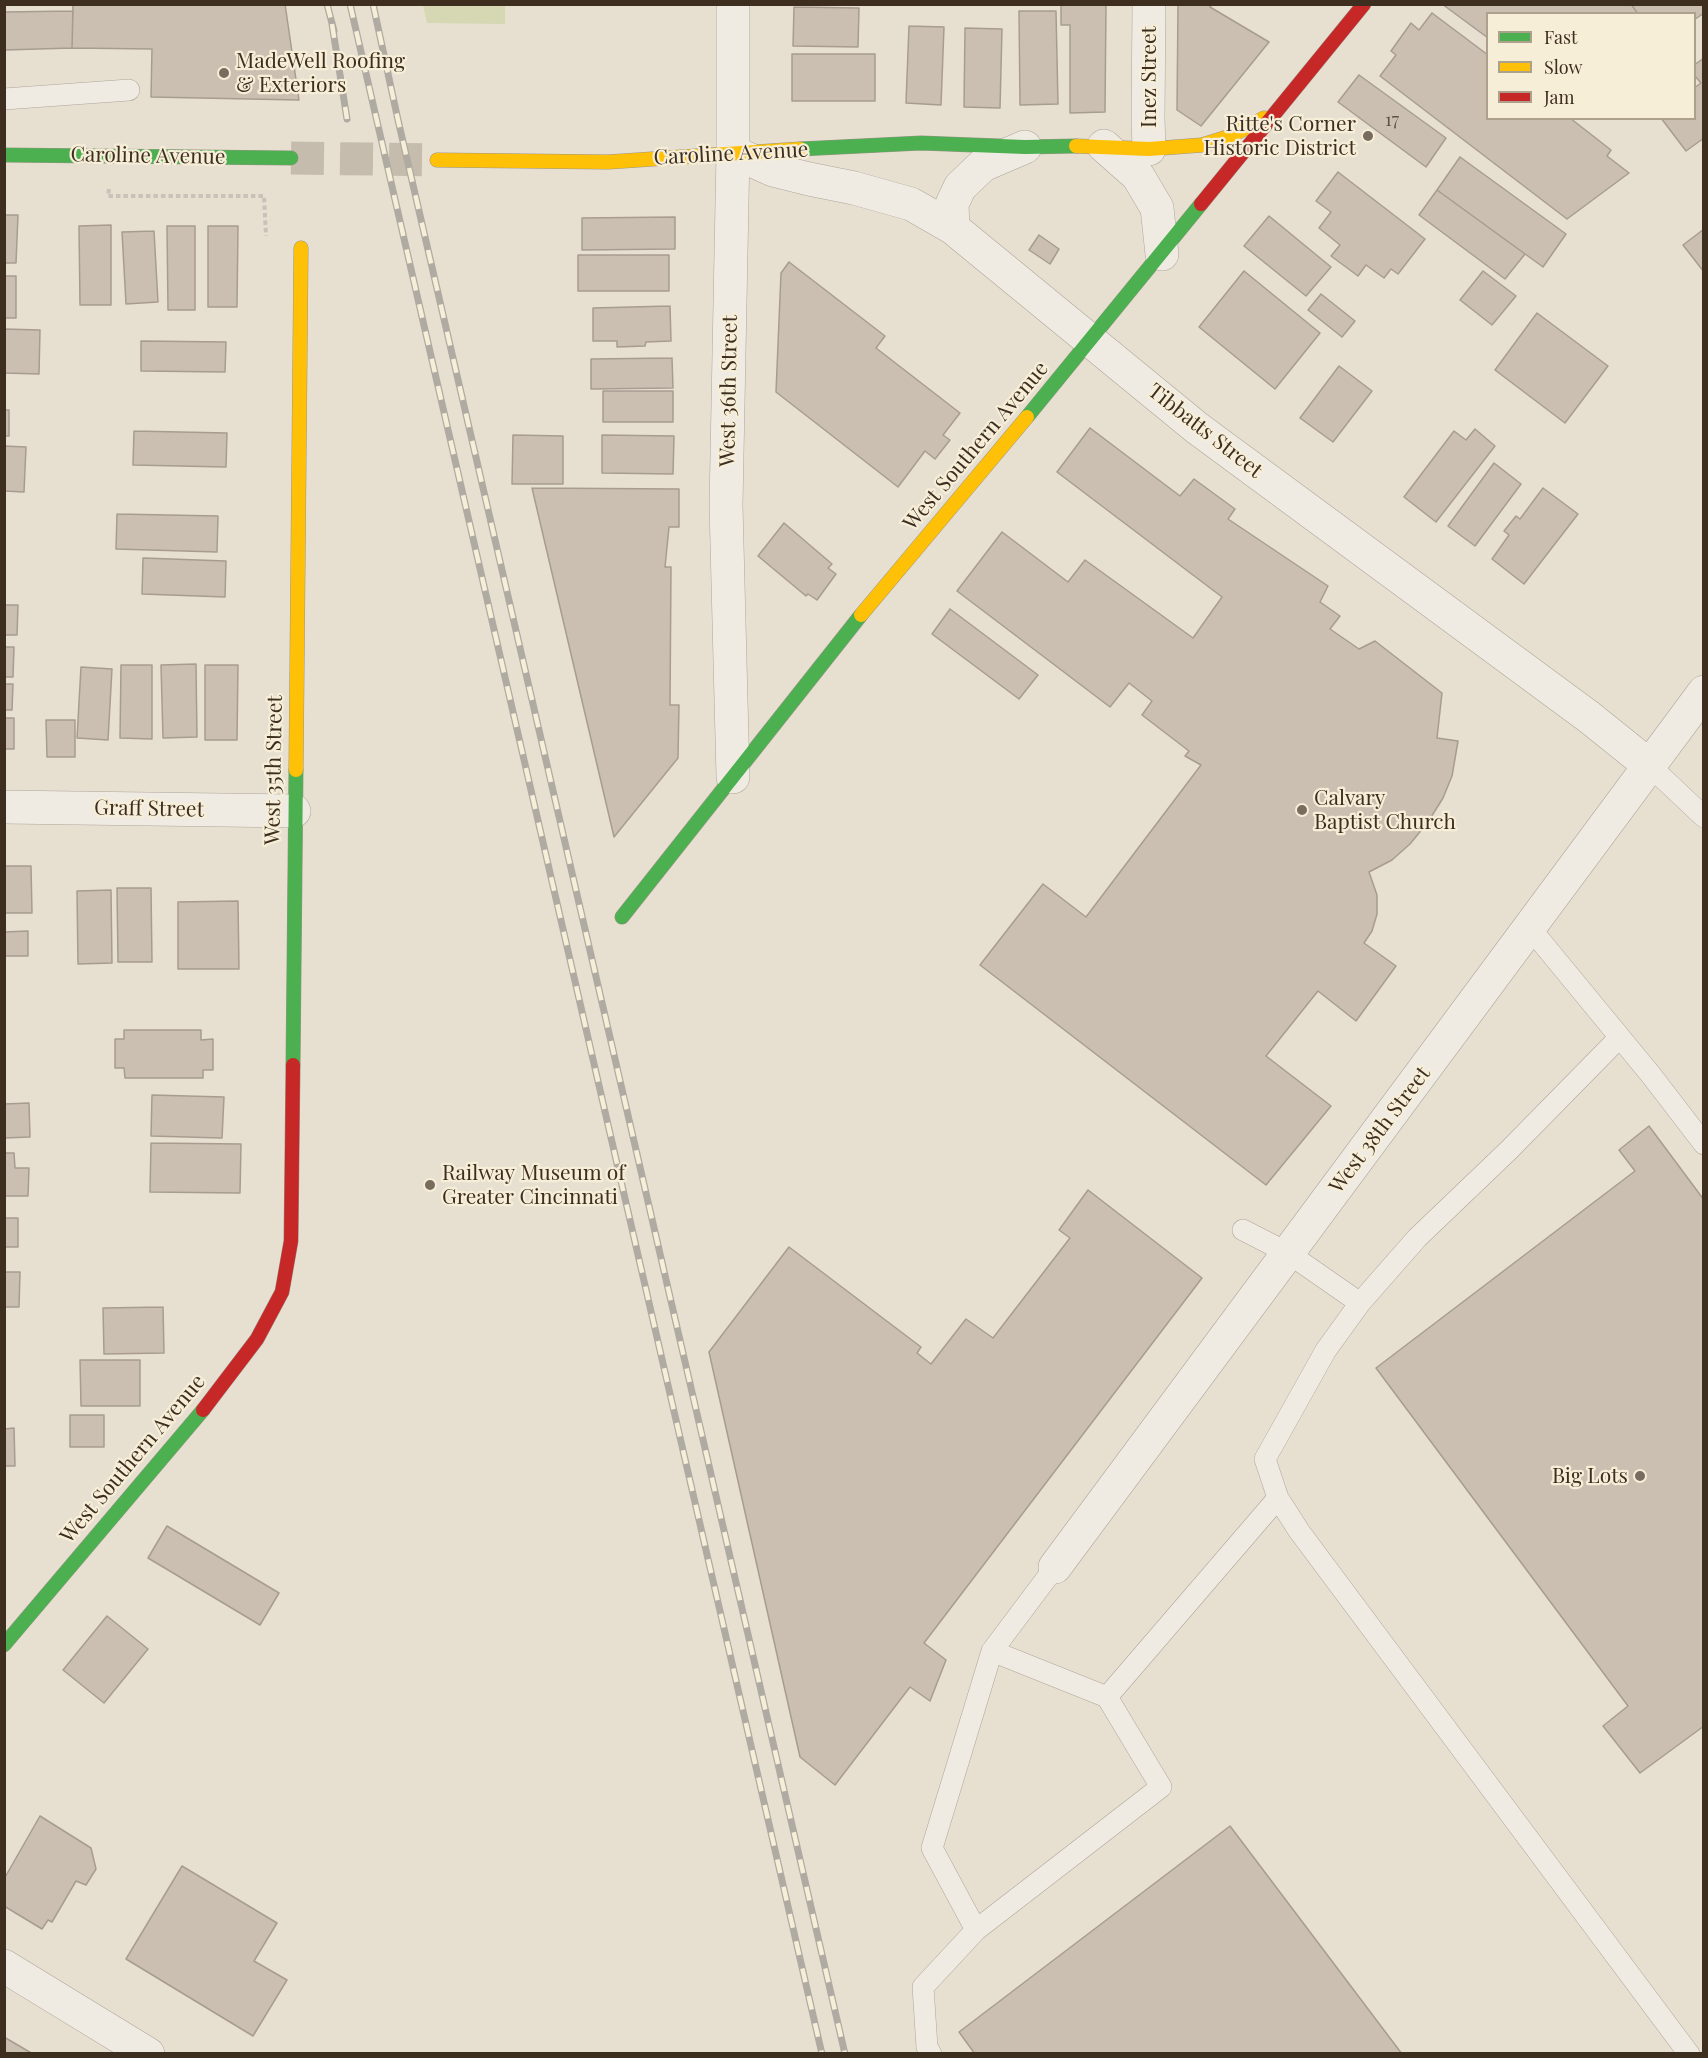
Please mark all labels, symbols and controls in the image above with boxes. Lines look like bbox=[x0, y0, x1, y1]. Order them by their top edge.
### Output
legend bbox=[1486, 12, 1696, 120]
text: Fast bbox=[1544, 25, 1577, 49]
street label: Inez Street bbox=[1136, 26, 1162, 128]
place label: MadeWell Roofing & Exteriors bbox=[236, 48, 405, 98]
text: Slow bbox=[1544, 55, 1582, 79]
marker: MadeWell Roofing & Exteriors bbox=[217, 66, 231, 80]
text: Jam bbox=[1544, 85, 1574, 109]
house number: 17 bbox=[1385, 109, 1399, 131]
place label: Ritte's Corner Historic District bbox=[1203, 111, 1356, 161]
marker: Ritte's Corner Historic District bbox=[1361, 129, 1375, 143]
street label: Caroline Avenue bbox=[653, 137, 809, 171]
street label: Caroline Avenue bbox=[70, 142, 226, 170]
street label: West 36th Street bbox=[715, 315, 743, 467]
street label: West Southern Avenue bbox=[898, 357, 1054, 535]
street label: Tibbatts Street bbox=[1143, 378, 1267, 484]
street label: West 35th Street bbox=[260, 695, 288, 845]
place label: Calvary Baptist Church bbox=[1314, 785, 1456, 835]
street label: Graff Street bbox=[94, 795, 204, 823]
marker: Calvary Baptist Church bbox=[1295, 803, 1309, 817]
street label: West 38th Street bbox=[1324, 1062, 1436, 1198]
place label: Railway Museum of Greater Cincinnati bbox=[442, 1160, 625, 1210]
marker: Railway Museum of Greater Cincinnati bbox=[423, 1178, 437, 1192]
street label: West Southern Avenue bbox=[55, 1370, 211, 1548]
place label: Big Lots bbox=[1552, 1463, 1628, 1489]
marker: Big Lots bbox=[1633, 1469, 1647, 1483]

